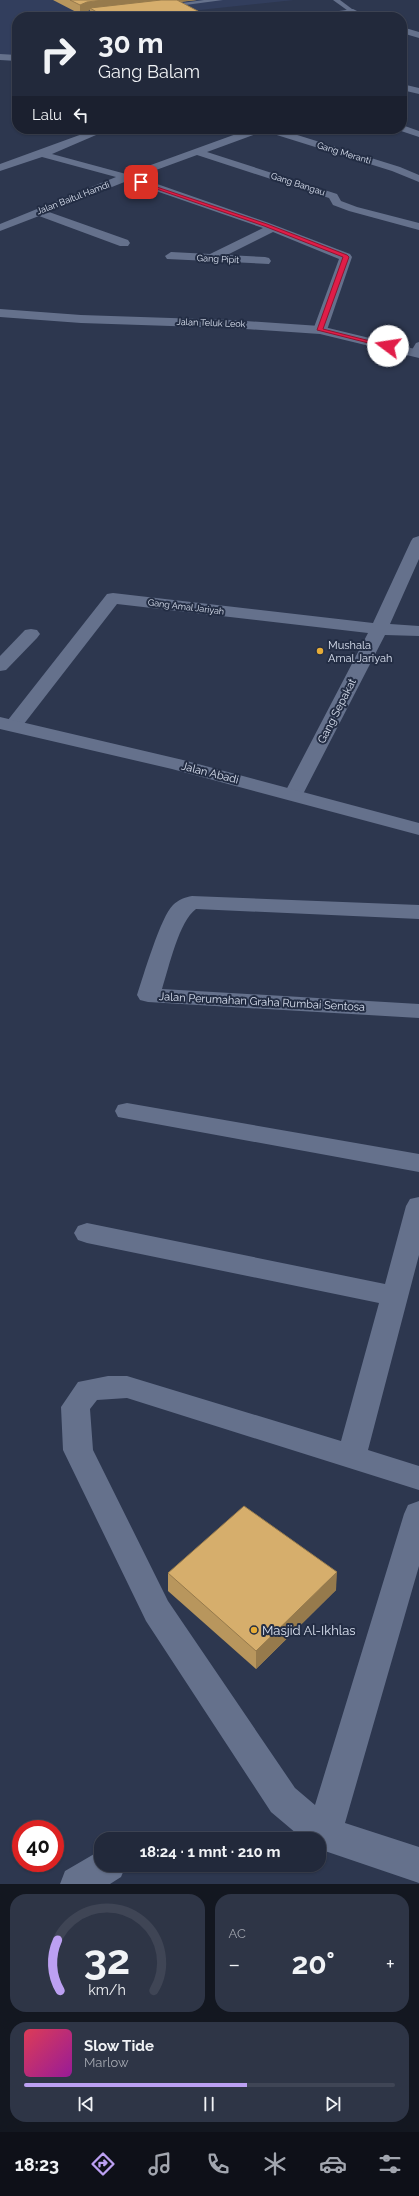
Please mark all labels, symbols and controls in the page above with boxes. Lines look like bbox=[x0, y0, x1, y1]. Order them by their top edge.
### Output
text: 30 m bbox=[98, 27, 164, 60]
icon: right bbox=[32, 28, 84, 80]
text: Gang Balam bbox=[98, 61, 200, 82]
icon: left bbox=[70, 104, 92, 126]
text: Lalu bbox=[32, 106, 62, 124]
street label: Gang Meranti bbox=[316, 140, 372, 166]
pin bbox=[124, 165, 158, 199]
icon: arrive bbox=[130, 171, 152, 193]
street label: Gang Bangau bbox=[270, 171, 326, 197]
street label: Jalan Baitul Hamdi bbox=[35, 180, 111, 216]
street label: Gang Pipit bbox=[196, 253, 240, 265]
street label: Jalan Teluk Leok bbox=[176, 317, 246, 329]
position arrow bbox=[367, 325, 409, 367]
street label: Gang Amal Jariyah bbox=[147, 597, 225, 617]
place label: Mushala Amal Jariyah bbox=[328, 639, 392, 665]
marker: Mushala Amal Jariyah bbox=[315, 646, 325, 656]
street label: Gang Sepakat bbox=[315, 676, 359, 746]
street label: Jalan Abadi bbox=[180, 760, 240, 786]
street label: Jalan Perumahan Graha Rumbai Sentosa bbox=[159, 990, 365, 1014]
place label: Masjid Al-Ikhlas bbox=[262, 1623, 356, 1638]
marker: Masjid Al-Ikhlas bbox=[249, 1625, 259, 1635]
speed limit sign: 40 bbox=[12, 1820, 64, 1872]
text: 18:24 · 1 mnt · 210 m bbox=[140, 1843, 280, 1861]
text: AC bbox=[229, 1926, 246, 1941]
text: 32 bbox=[84, 1935, 131, 1984]
text: 20° bbox=[291, 1946, 335, 1981]
text: − bbox=[229, 1951, 240, 1977]
text: + bbox=[386, 1951, 395, 1977]
text: km/h bbox=[88, 1982, 126, 1998]
text: Slow Tide bbox=[84, 2037, 154, 2055]
text: Marlow bbox=[84, 2055, 129, 2070]
icon: previous bbox=[75, 2093, 97, 2115]
icon: pause bbox=[198, 2093, 220, 2115]
icon: next bbox=[322, 2093, 344, 2115]
icon: directions bbox=[89, 2150, 117, 2178]
icon: music bbox=[146, 2150, 174, 2178]
icon: phone bbox=[204, 2150, 232, 2178]
icon: climate bbox=[261, 2150, 289, 2178]
icon: car bbox=[319, 2150, 347, 2178]
icon: filters bbox=[376, 2150, 404, 2178]
text: 18:23 bbox=[15, 2154, 59, 2175]

